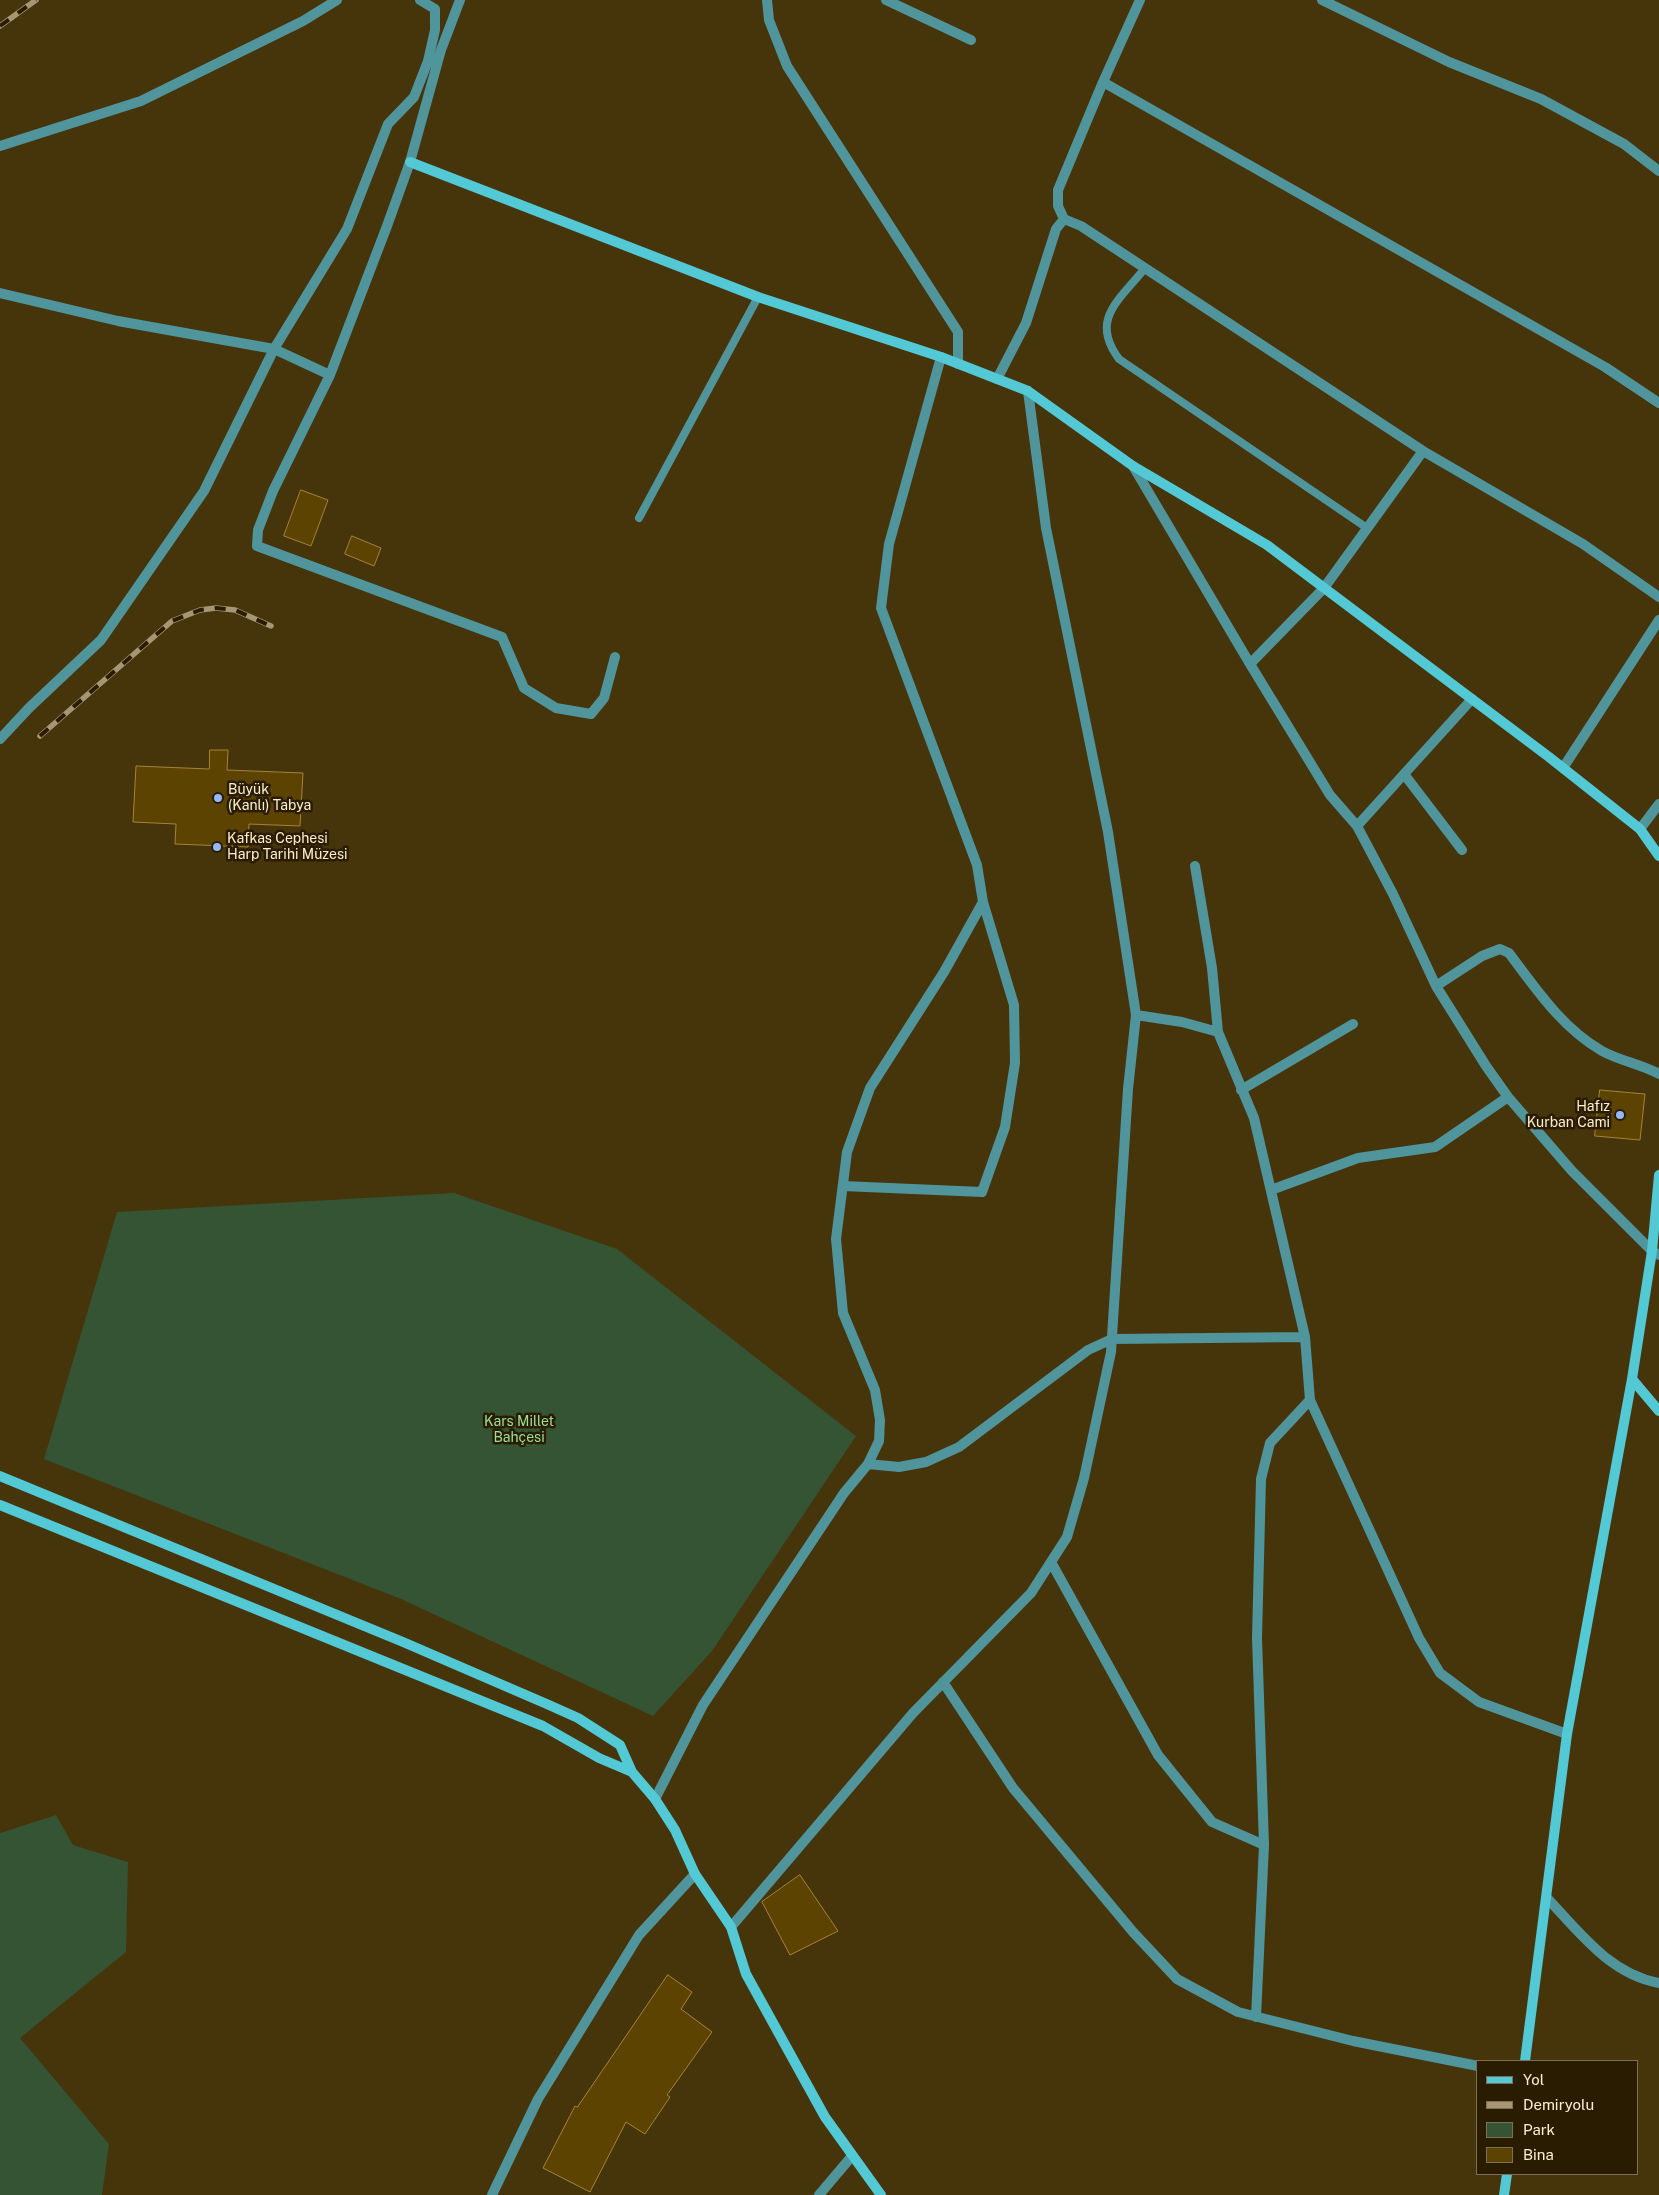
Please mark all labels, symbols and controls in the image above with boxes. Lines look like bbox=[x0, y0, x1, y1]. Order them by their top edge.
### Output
place label: Büyük (Kanlı) Tabya bbox=[228, 782, 311, 814]
marker: Büyük (Kanlı) Tabya bbox=[212, 792, 224, 804]
place label: Kafkas Cephesi Harp Tarihi Müzesi bbox=[227, 831, 347, 864]
marker: Kafkas Cephesi Harp Tarihi Müzesi bbox=[211, 841, 223, 853]
place label: Hafız Kurban Cami bbox=[1527, 1099, 1610, 1132]
marker: Hafız Kurban Cami bbox=[1614, 1109, 1626, 1121]
park label: Kars Millet Bahçesi bbox=[484, 1414, 554, 1446]
legend bbox=[1476, 2060, 1639, 2175]
text: Yol bbox=[1523, 2071, 1544, 2088]
text: Demiryolu bbox=[1523, 2096, 1594, 2113]
text: Park bbox=[1523, 2121, 1555, 2138]
text: Bina bbox=[1523, 2146, 1554, 2163]

